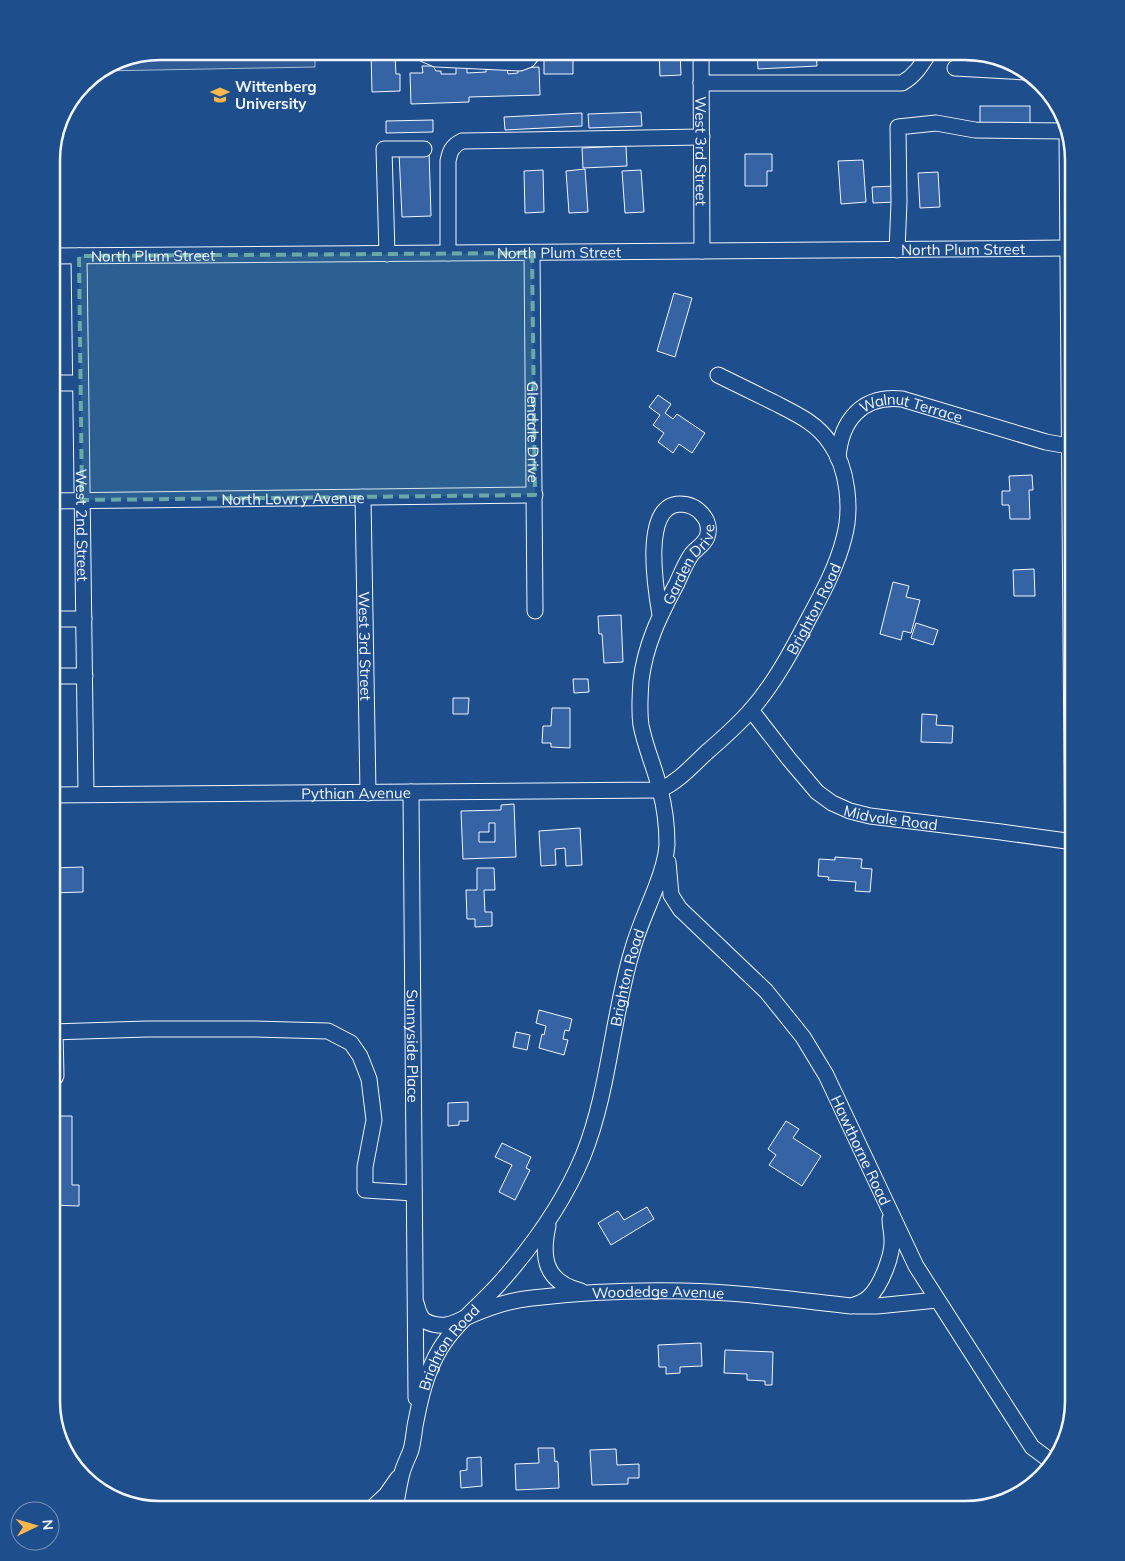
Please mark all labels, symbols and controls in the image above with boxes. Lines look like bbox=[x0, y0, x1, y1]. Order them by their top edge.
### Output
place label: Wittenberg University bbox=[235, 77, 317, 113]
school or university icon: Wittenberg University bbox=[209, 84, 231, 106]
street label: West 3rd Street bbox=[692, 96, 711, 206]
street label: North Plum Street bbox=[901, 239, 1025, 259]
street label: North Plum Street bbox=[497, 242, 621, 262]
street label: North Plum Street bbox=[91, 245, 215, 265]
street label: Glendale Drive bbox=[524, 381, 543, 483]
street label: Walnut Terrace bbox=[856, 389, 965, 426]
street label: West 2nd Street bbox=[72, 468, 93, 582]
street label: North Lowry Avenue bbox=[221, 488, 365, 508]
street label: Garden Drive bbox=[658, 524, 718, 608]
street label: Brighton Road bbox=[782, 560, 844, 658]
street label: West 3rd Street bbox=[355, 591, 376, 701]
street label: Pythian Avenue bbox=[301, 783, 411, 802]
street label: Midvale Road bbox=[842, 800, 939, 834]
street label: Brighton Road bbox=[606, 926, 648, 1028]
street label: Sunnyside Place bbox=[403, 989, 423, 1103]
street label: Hawthorne Road bbox=[827, 1092, 895, 1208]
street label: Woodedge Avenue bbox=[591, 1281, 725, 1302]
street label: Brighton Road bbox=[414, 1300, 483, 1393]
north arrow bbox=[10, 1501, 60, 1551]
text: N bbox=[39, 1519, 57, 1531]

